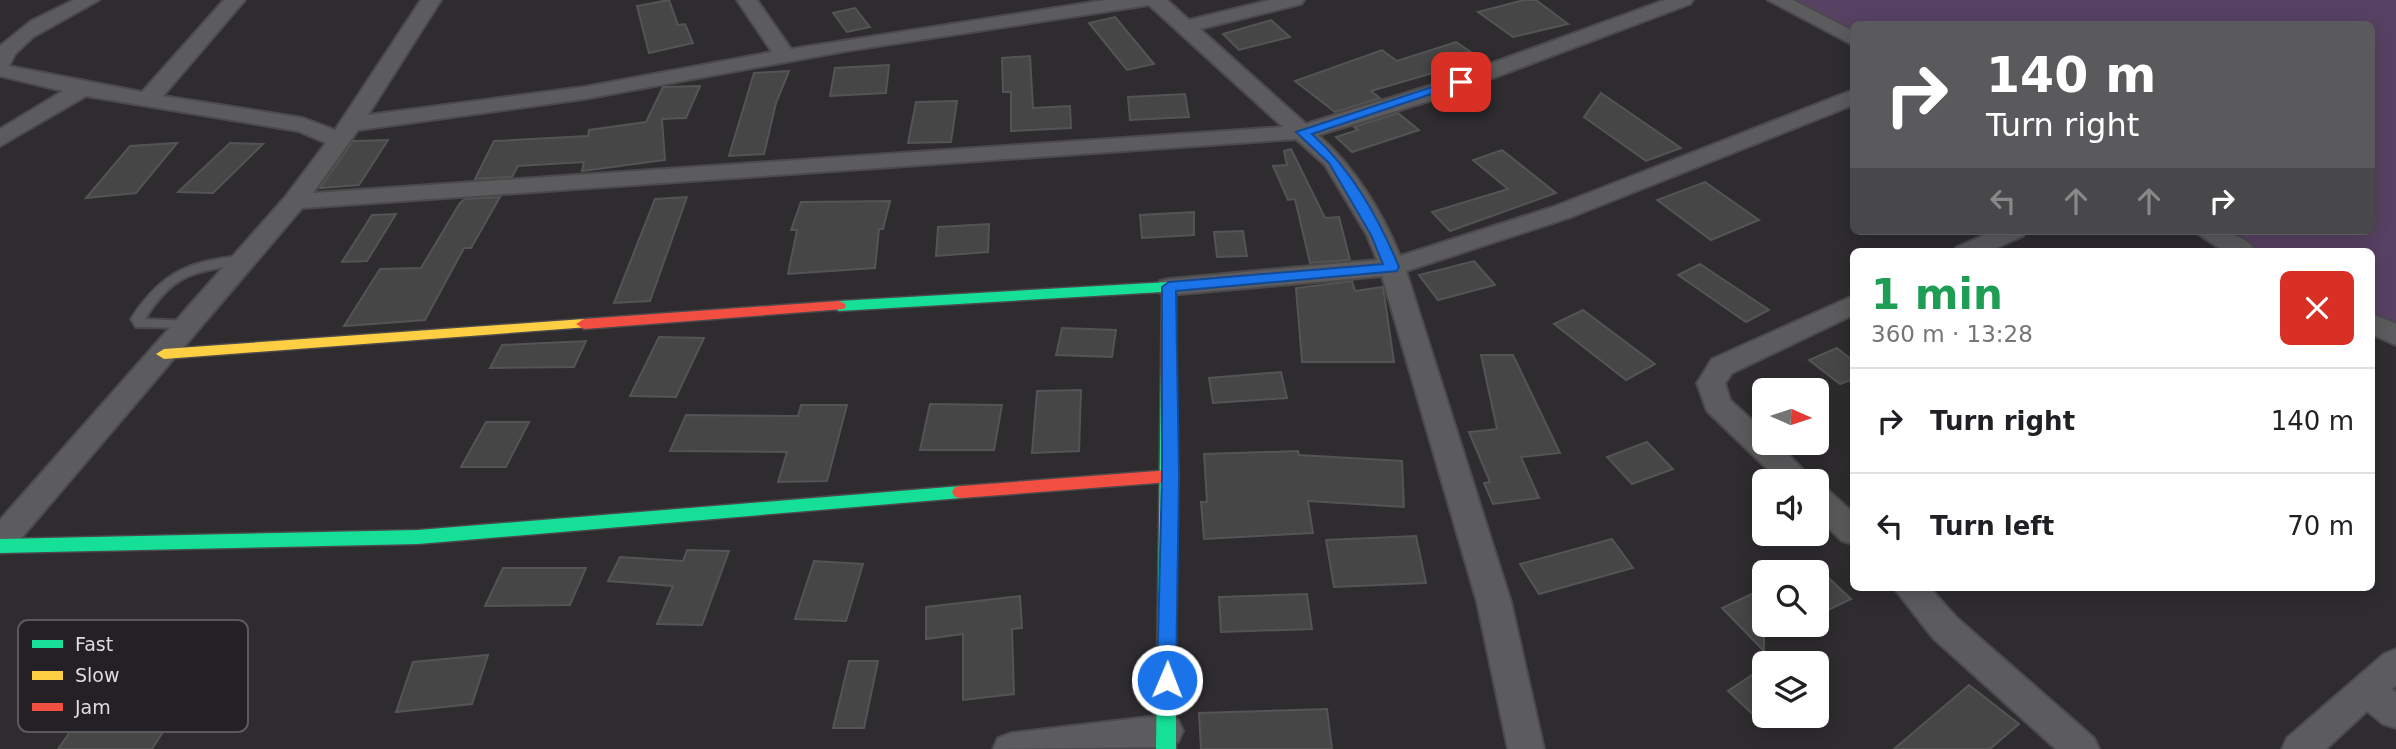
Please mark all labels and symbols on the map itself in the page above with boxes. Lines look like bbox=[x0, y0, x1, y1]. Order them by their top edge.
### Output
pin bbox=[1431, 52, 1491, 112]
north arrow bbox=[1752, 378, 1829, 455]
legend bbox=[18, 620, 248, 732]
text: Fast bbox=[75, 633, 113, 655]
position arrow bbox=[1130, 643, 1204, 717]
text: Slow bbox=[75, 664, 120, 686]
text: Jam bbox=[74, 696, 111, 718]

